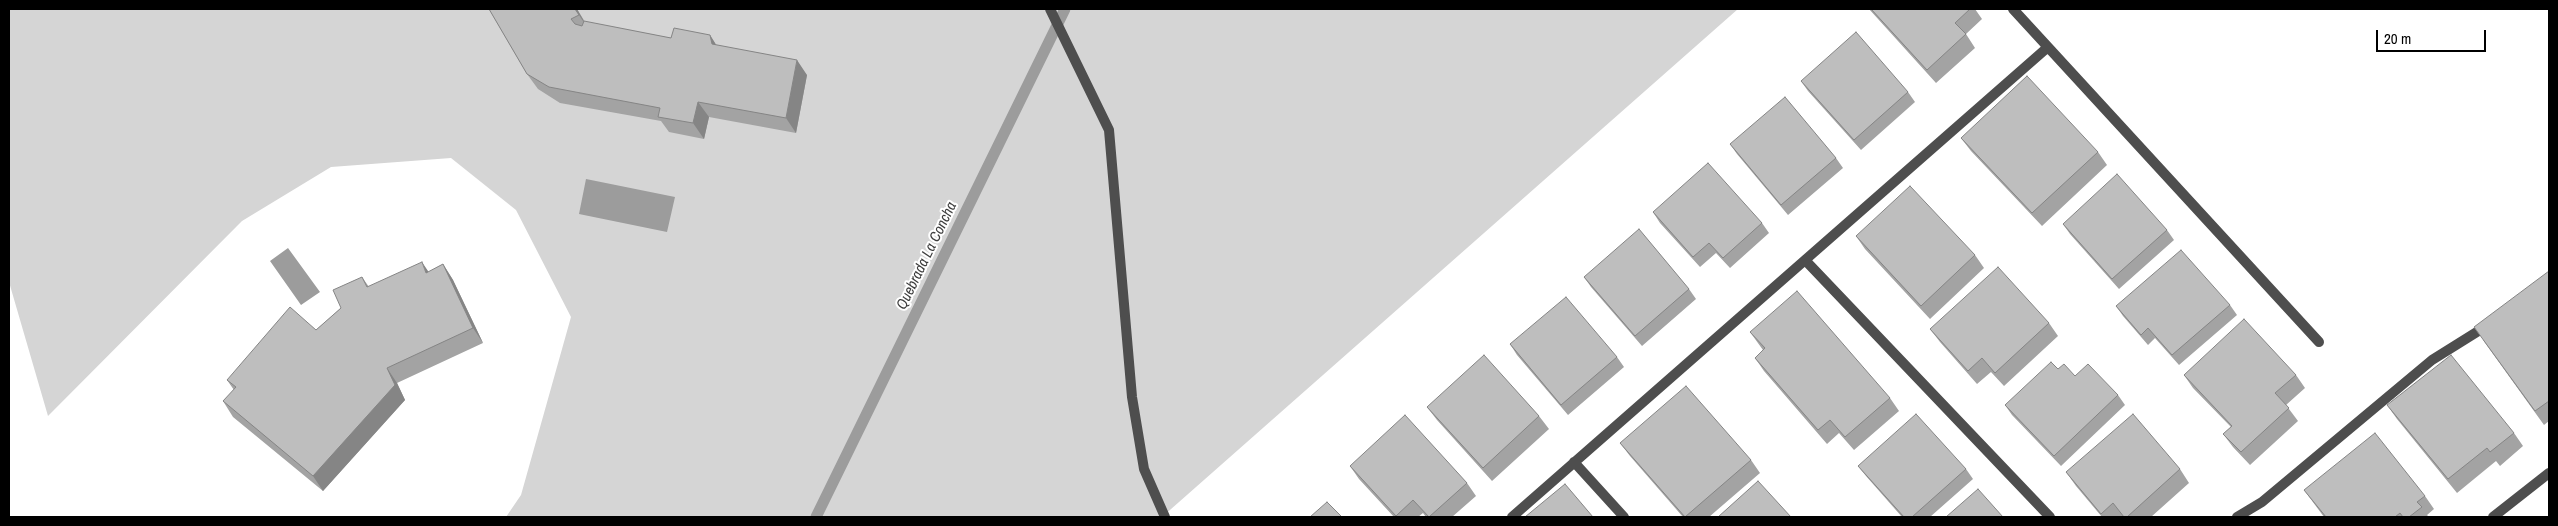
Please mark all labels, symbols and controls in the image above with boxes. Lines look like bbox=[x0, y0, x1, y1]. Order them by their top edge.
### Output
scale bar bbox=[2378, 20, 2488, 52]
text: 20 m bbox=[2384, 28, 2411, 49]
water label: Quebrada La Concha bbox=[893, 199, 961, 313]

